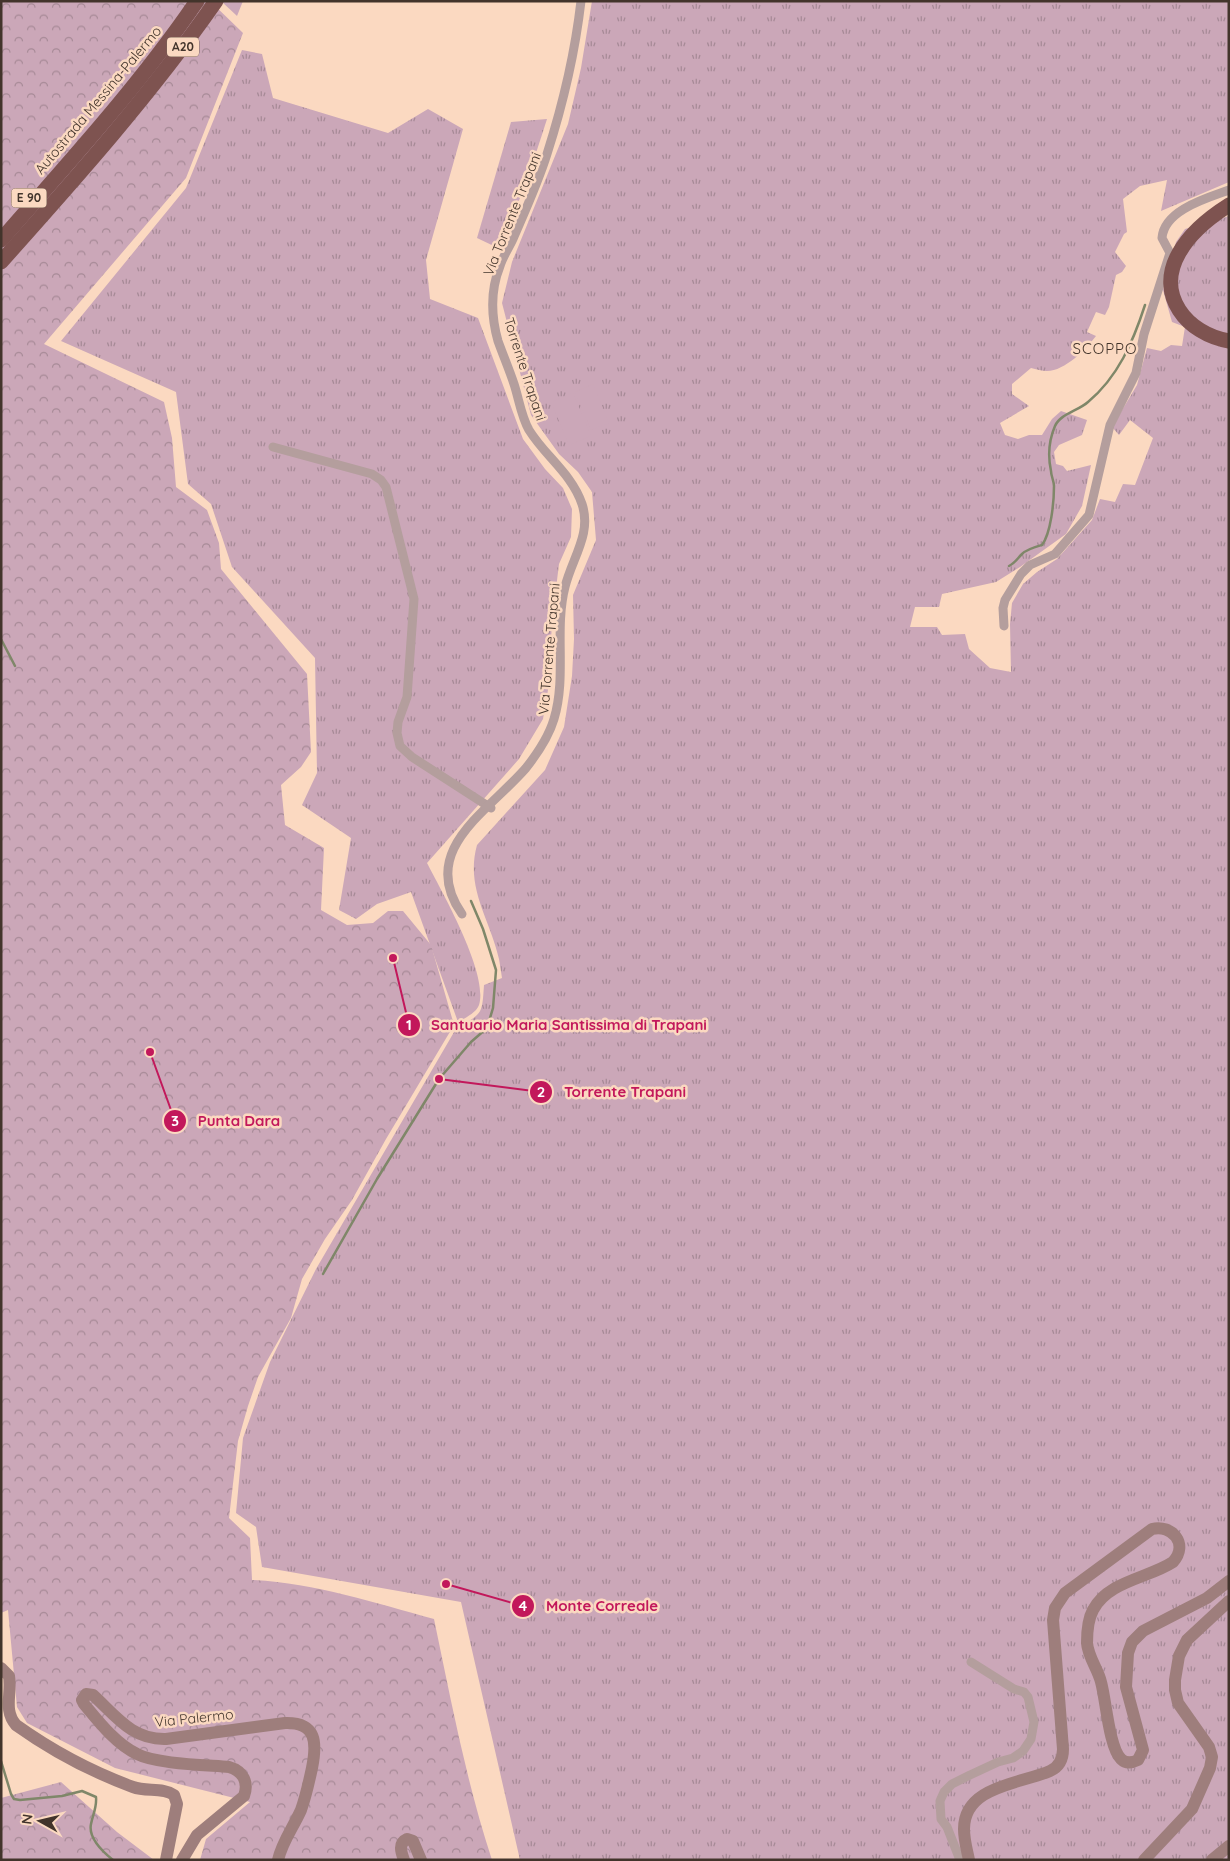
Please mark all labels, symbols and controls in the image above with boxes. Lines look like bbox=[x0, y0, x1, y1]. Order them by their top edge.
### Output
street label: Autostrada Messina-Palermo bbox=[31, 22, 165, 178]
road number: A20 bbox=[167, 38, 199, 56]
street label: Via Torrente Trapani bbox=[479, 149, 545, 279]
road number: E 90 bbox=[12, 188, 46, 208]
street label: Torrente Trapani bbox=[500, 315, 550, 423]
district label: SCOPPO bbox=[1072, 339, 1138, 358]
street label: Via Torrente Trapani bbox=[534, 582, 564, 716]
callout: Santuario Maria Santissima di Trapani bbox=[397, 1010, 717, 1040]
text: 1 bbox=[406, 1015, 412, 1034]
text: Santuario Maria Santissima di Trapani bbox=[431, 1015, 707, 1034]
callout: Torrente Trapani bbox=[529, 1077, 696, 1107]
text: 2 bbox=[537, 1082, 545, 1101]
text: Torrente Trapani bbox=[564, 1082, 686, 1101]
callout: Punta Dara bbox=[163, 1106, 290, 1136]
text: 3 bbox=[171, 1111, 179, 1130]
text: Punta Dara bbox=[198, 1111, 280, 1130]
callout: Monte Correale bbox=[510, 1591, 668, 1621]
text: 4 bbox=[519, 1596, 528, 1615]
text: Monte Correale bbox=[546, 1596, 658, 1615]
street label: Via Palermo bbox=[154, 1705, 234, 1731]
north arrow bbox=[15, 1796, 65, 1846]
text: N bbox=[17, 1813, 37, 1826]

